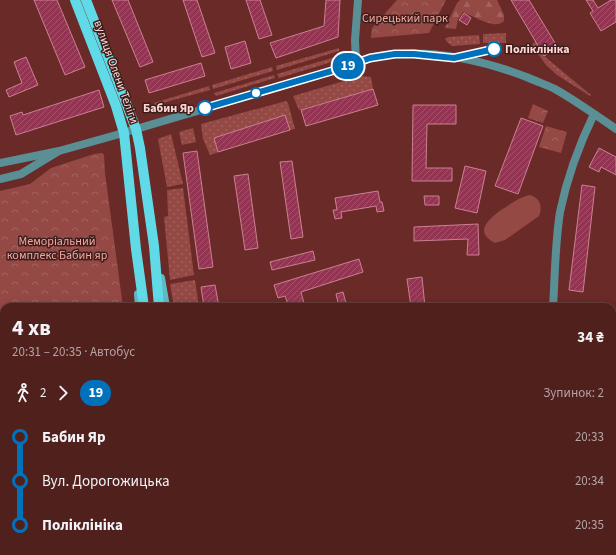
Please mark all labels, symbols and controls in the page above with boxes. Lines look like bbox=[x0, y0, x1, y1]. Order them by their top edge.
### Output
park label: Сирецький парк bbox=[362, 10, 448, 27]
street label: вулиця Олени Теліги bbox=[89, 18, 143, 126]
marker: Поліклініка bbox=[486, 41, 502, 57]
place label: Поліклініка bbox=[505, 41, 570, 58]
line badge: 19 bbox=[330, 53, 366, 79]
text: 19 bbox=[341, 56, 355, 76]
unlabelled marker bbox=[250, 87, 262, 99]
place label: Бабин Яр bbox=[143, 100, 194, 117]
marker: Бабин Яр bbox=[197, 100, 213, 116]
park label: Меморіальний комплекс Бабин яр bbox=[7, 233, 108, 264]
text: 4 хв bbox=[12, 312, 51, 344]
text: 34 ₴ bbox=[577, 327, 604, 348]
text: 20:31 – 20:35 · Автобус bbox=[12, 343, 135, 361]
icon: walk bbox=[12, 382, 34, 404]
icon: forward bbox=[52, 382, 74, 404]
text: 19 bbox=[88, 383, 103, 403]
text: 2 bbox=[40, 384, 46, 402]
text: Зупинок: 2 bbox=[543, 384, 604, 402]
text: Бабин Яр bbox=[42, 427, 106, 448]
text: 20:33 bbox=[575, 428, 604, 446]
text: Вул. Дорогожицька bbox=[42, 471, 170, 492]
text: 20:34 bbox=[575, 472, 604, 490]
text: Поліклініка bbox=[42, 515, 123, 536]
text: 20:35 bbox=[575, 516, 604, 534]

